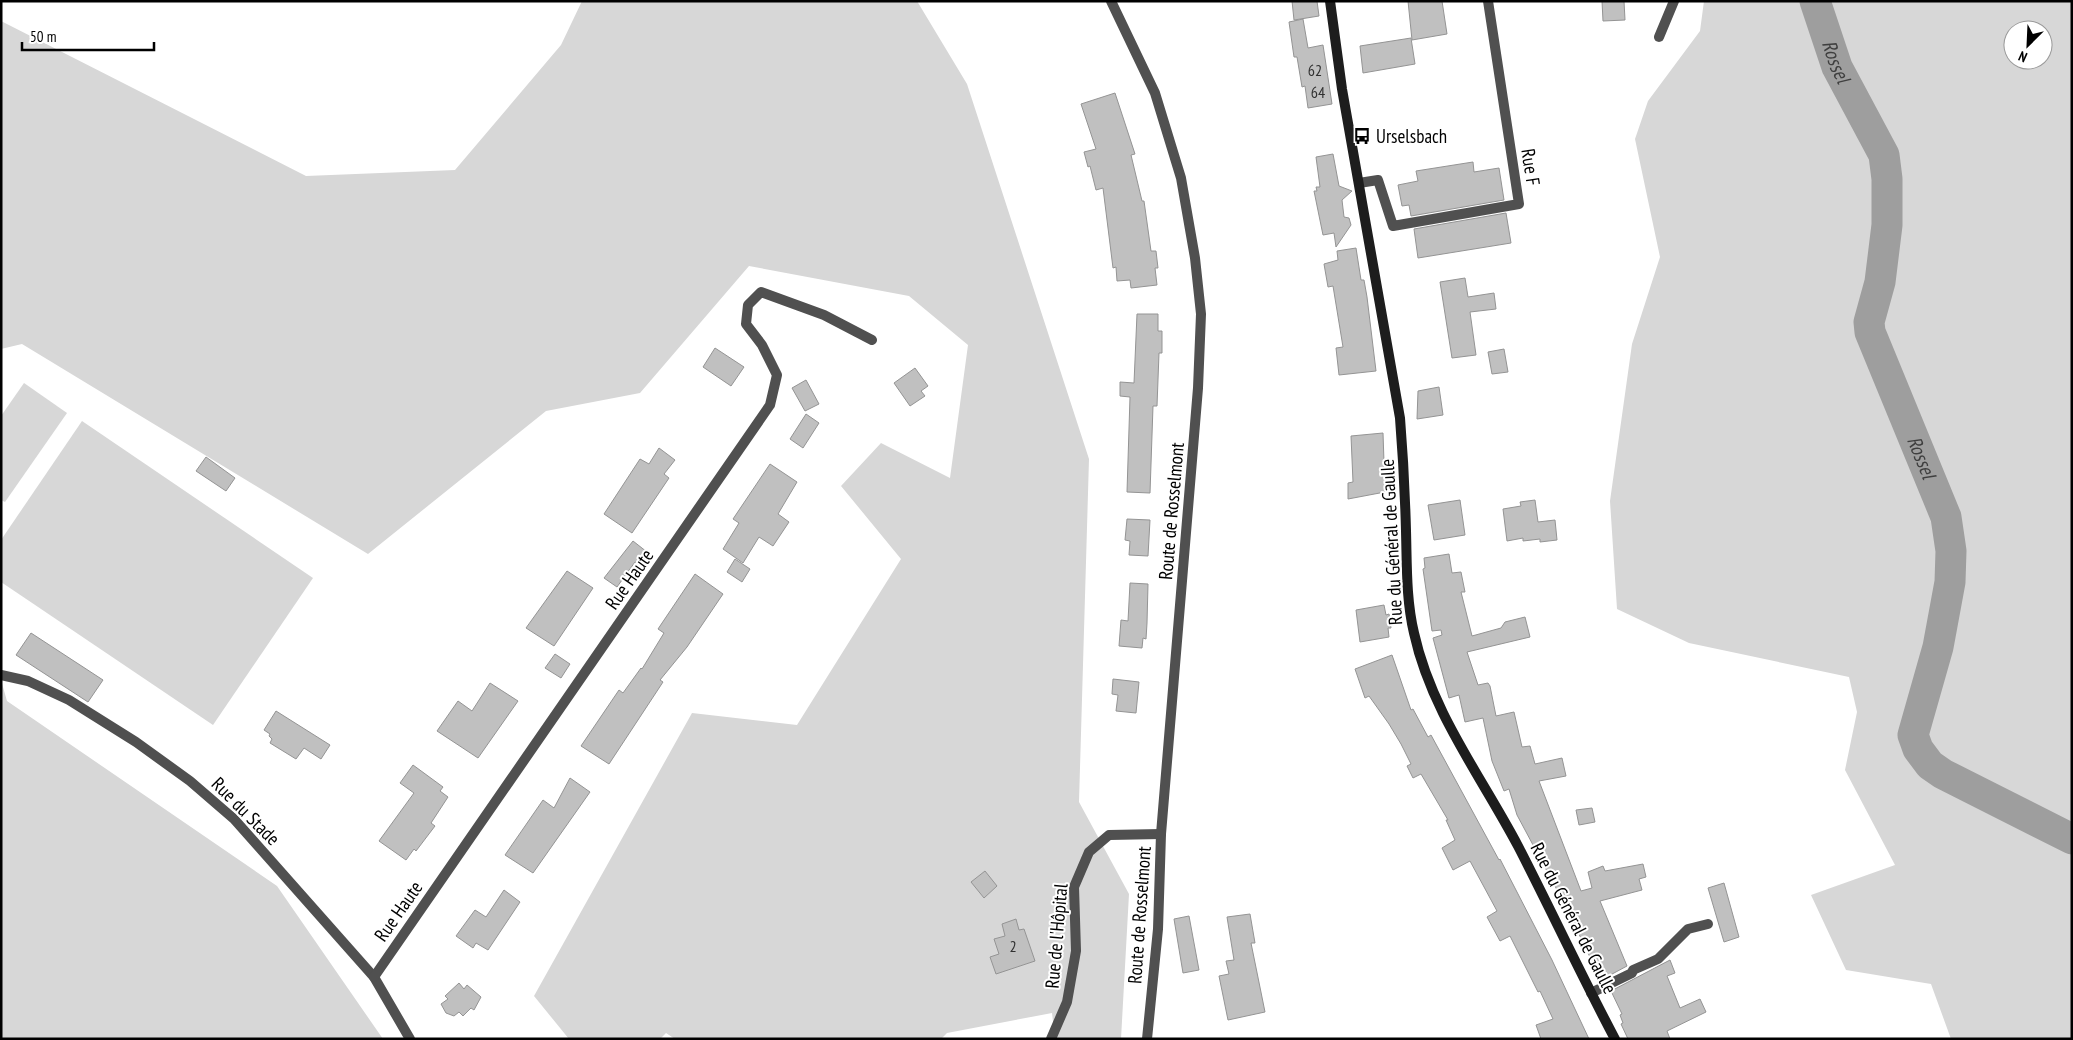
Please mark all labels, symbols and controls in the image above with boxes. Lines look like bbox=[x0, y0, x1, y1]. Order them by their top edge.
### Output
scale bar bbox=[22, 20, 155, 52]
north arrow bbox=[2003, 20, 2053, 70]
text: 50 m bbox=[30, 27, 56, 46]
water label: Rossel bbox=[1816, 37, 1857, 90]
text: N bbox=[2016, 47, 2030, 67]
house number: 62 bbox=[1308, 60, 1322, 80]
house number: 64 bbox=[1311, 82, 1325, 102]
place label: Urselsbach bbox=[1376, 124, 1447, 148]
bus stop icon: Urselsbach bbox=[1352, 126, 1372, 146]
street label: Rue F bbox=[1516, 147, 1546, 187]
water label: Rossel bbox=[1901, 432, 1943, 485]
street label: Route de Rosselmont bbox=[1153, 441, 1189, 581]
street label: Rue du Général de Gaulle bbox=[1375, 458, 1407, 626]
street label: Rue Haute bbox=[600, 544, 658, 614]
street label: Rue du Stade bbox=[207, 772, 285, 850]
street label: Rue du Général de Gaulle bbox=[1526, 838, 1623, 998]
street label: Route de Rosselmont bbox=[1122, 845, 1156, 985]
street label: Rue Haute bbox=[369, 876, 427, 946]
street label: Rue de l'Hôpital bbox=[1039, 882, 1073, 989]
house number: 2 bbox=[1009, 936, 1017, 956]

